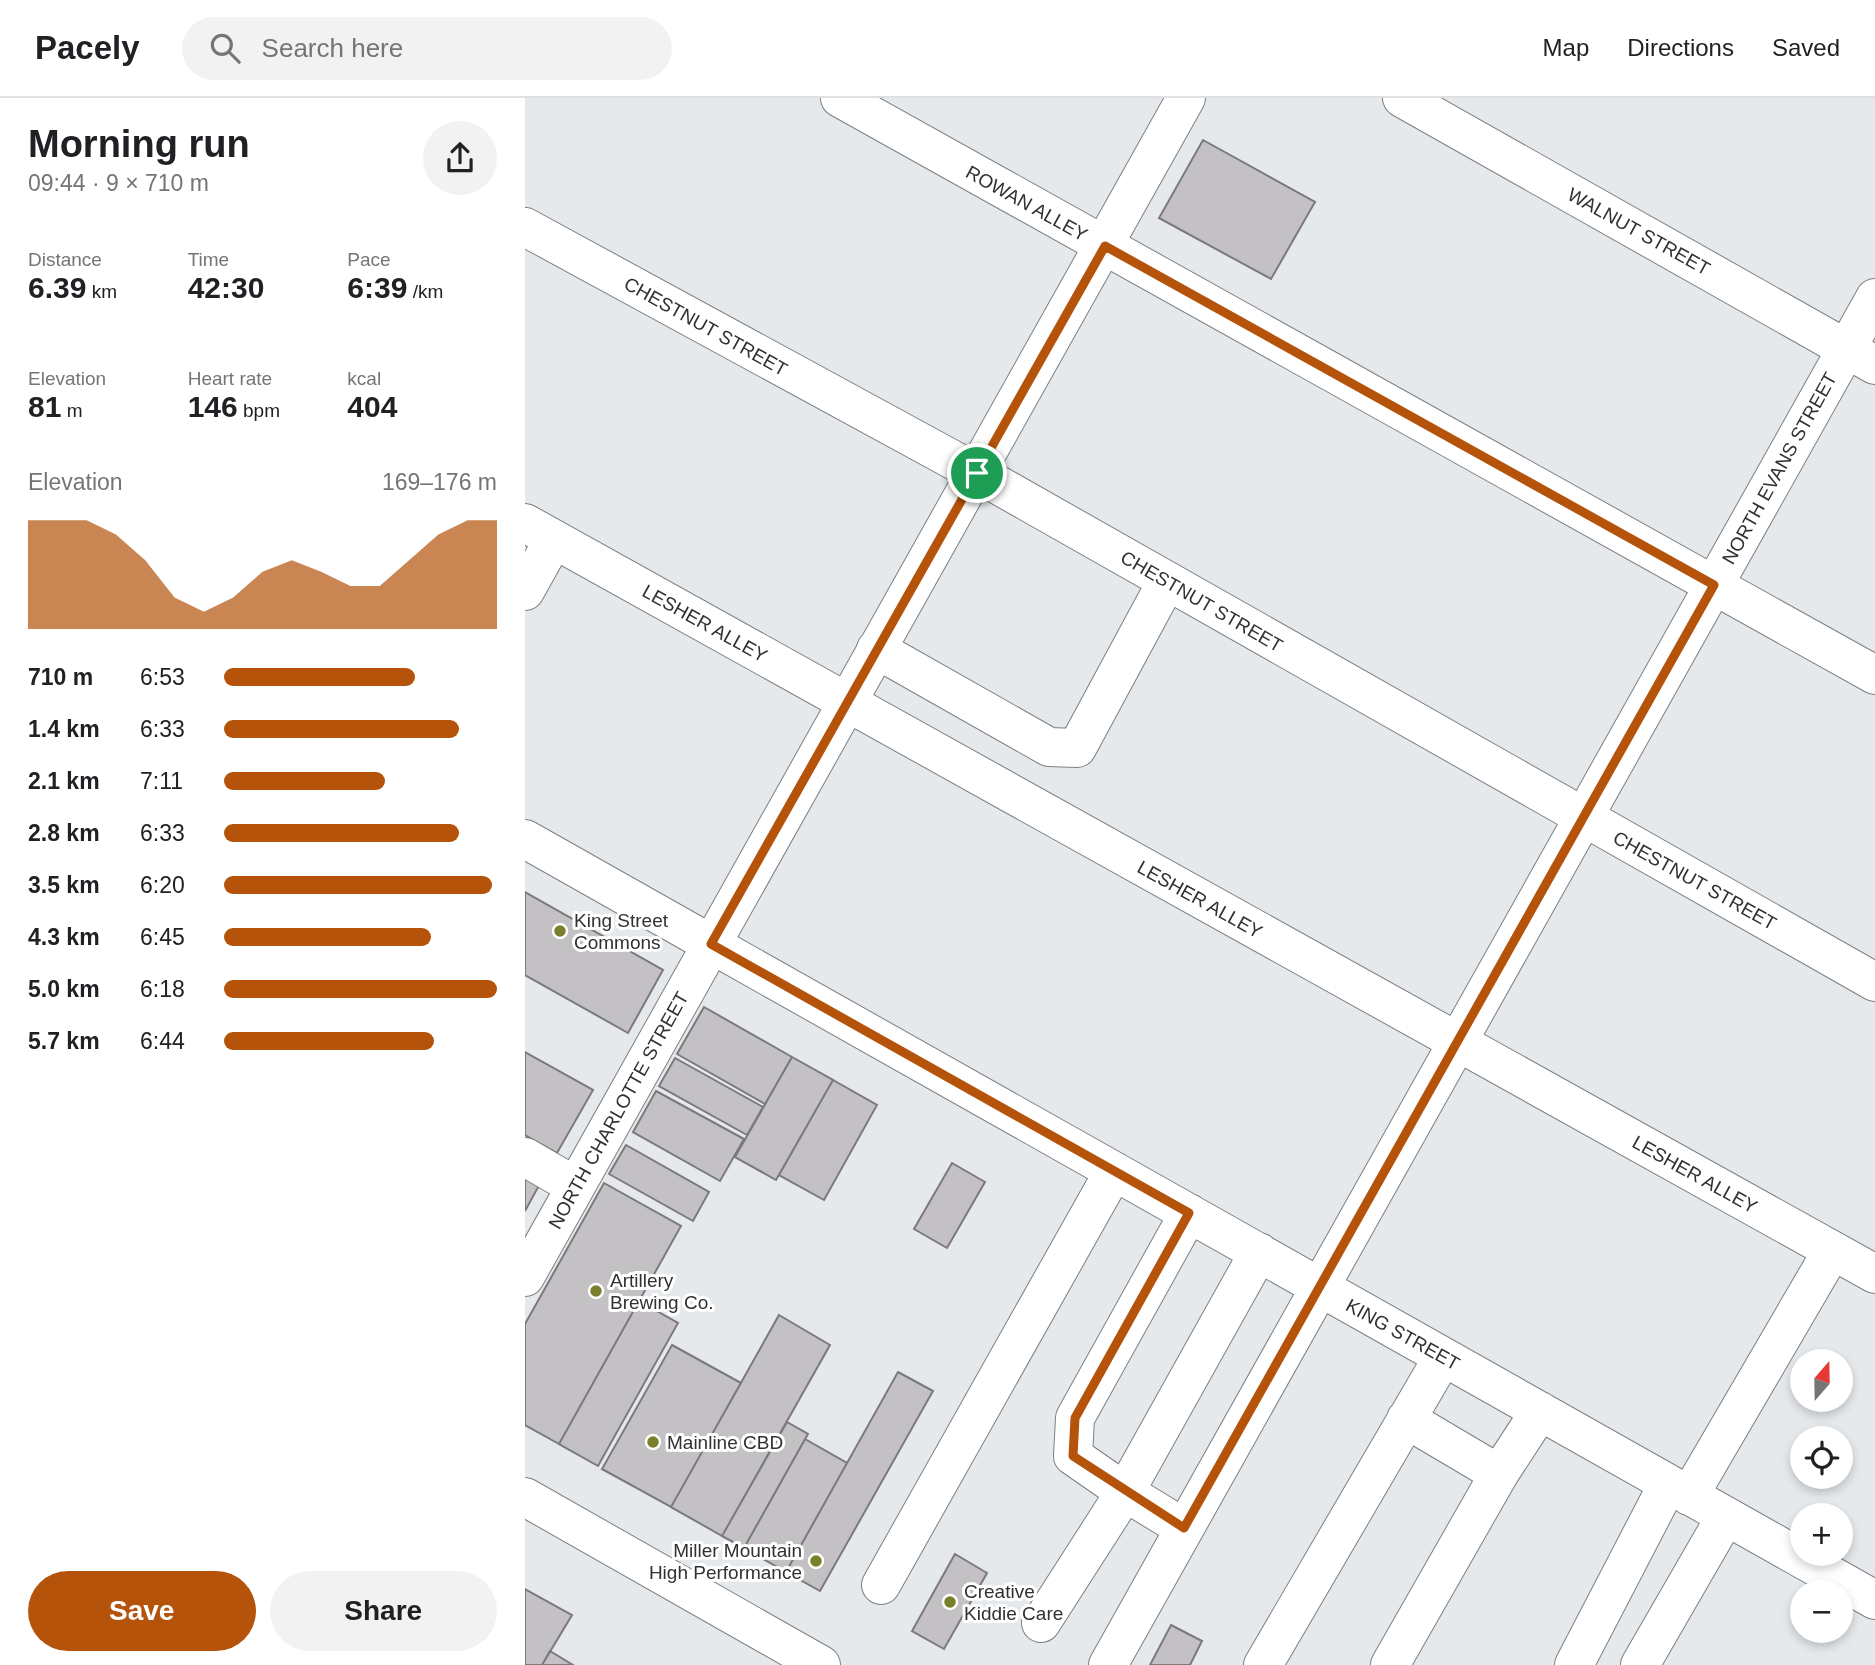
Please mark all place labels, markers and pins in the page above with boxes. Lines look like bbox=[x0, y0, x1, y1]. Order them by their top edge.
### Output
pin bbox=[947, 443, 1007, 503]
place label: King Street Commons bbox=[574, 910, 669, 953]
marker: King Street Commons bbox=[552, 923, 568, 939]
place label: Artillery Brewing Co. bbox=[610, 1270, 714, 1313]
marker: Artillery Brewing Co. bbox=[588, 1283, 604, 1299]
place label: Mainline CBD bbox=[667, 1432, 783, 1453]
marker: Mainline CBD bbox=[645, 1434, 661, 1450]
place label: Miller Mountain High Performance bbox=[649, 1540, 802, 1583]
marker: Miller Mountain High Performance bbox=[808, 1553, 824, 1569]
place label: Creative Kiddie Care bbox=[964, 1581, 1063, 1624]
marker: Creative Kiddie Care bbox=[942, 1594, 958, 1610]

